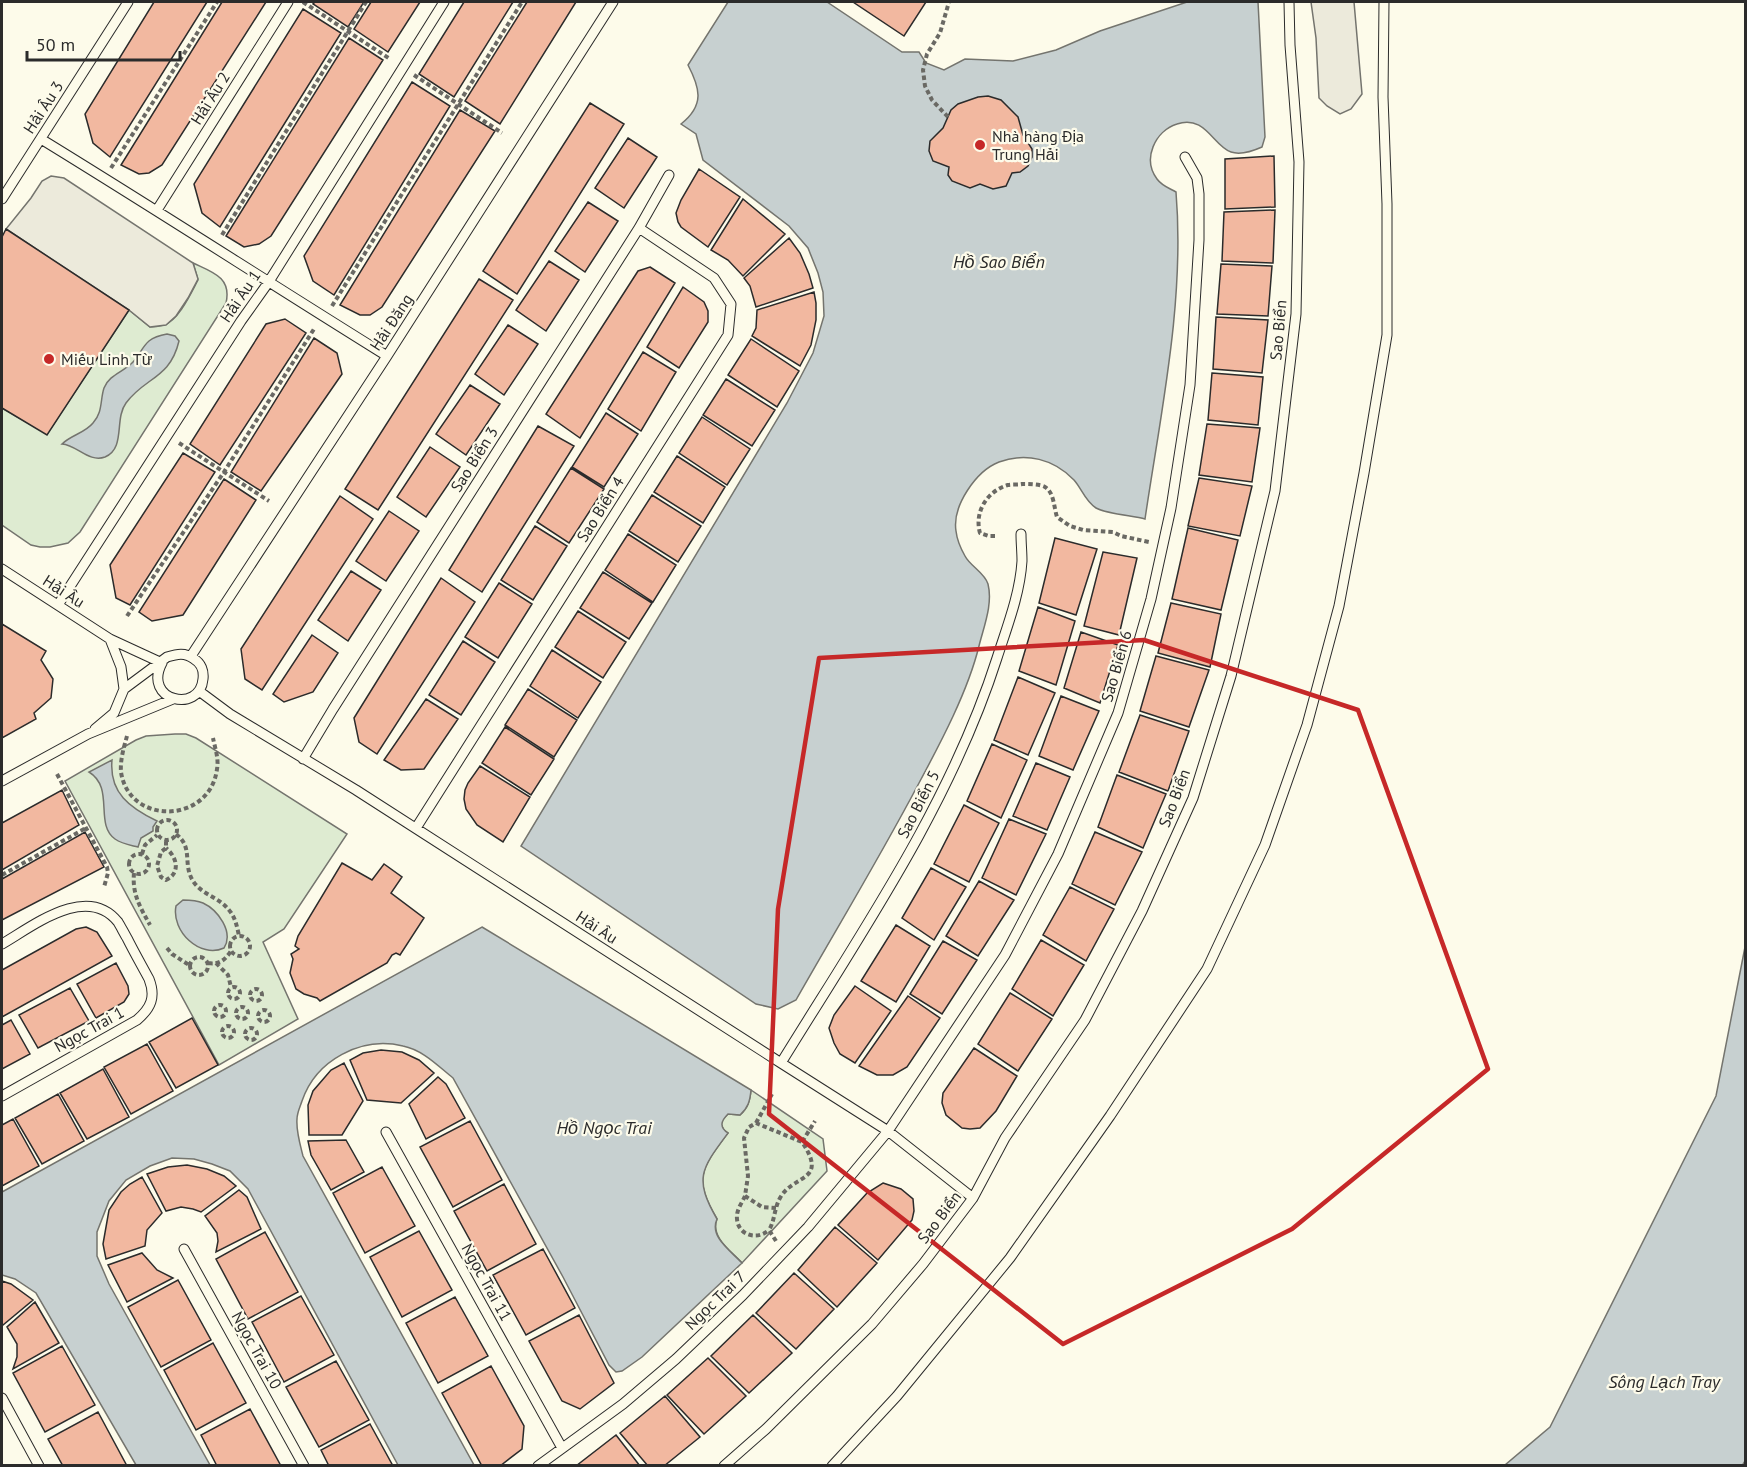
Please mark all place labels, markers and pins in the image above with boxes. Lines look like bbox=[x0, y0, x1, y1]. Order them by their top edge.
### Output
place label: Nhà hàng Địa Trung Hải bbox=[992, 126, 1084, 164]
marker: Nhà hàng Địa Trung Hải bbox=[973, 138, 987, 152]
place label: Miếu Linh Từ bbox=[61, 349, 153, 369]
marker: Miếu Linh Từ bbox=[42, 352, 56, 366]

